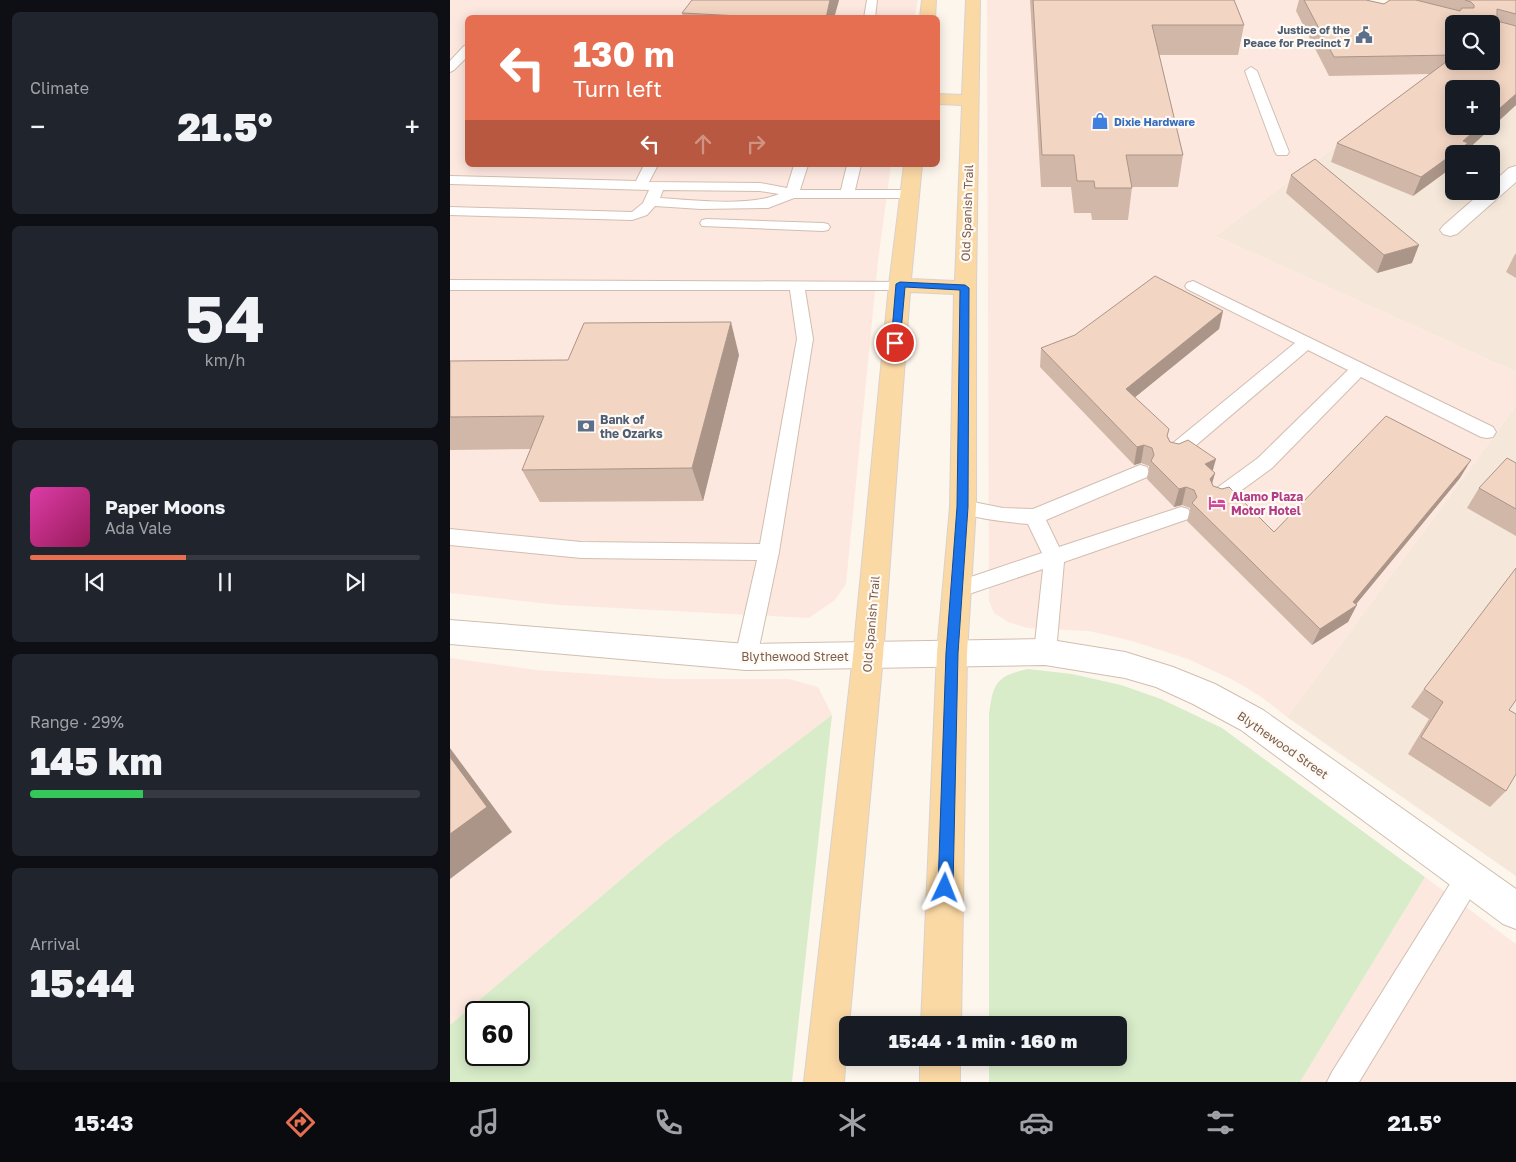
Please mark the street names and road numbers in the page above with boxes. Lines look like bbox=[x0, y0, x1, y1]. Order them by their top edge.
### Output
street label: Old Spanish Trail bbox=[958, 164, 976, 262]
street label: Old Spanish Trail bbox=[859, 575, 883, 673]
street label: Blythewood Street bbox=[741, 649, 849, 664]
street label: Blythewood Street bbox=[1235, 708, 1332, 782]

